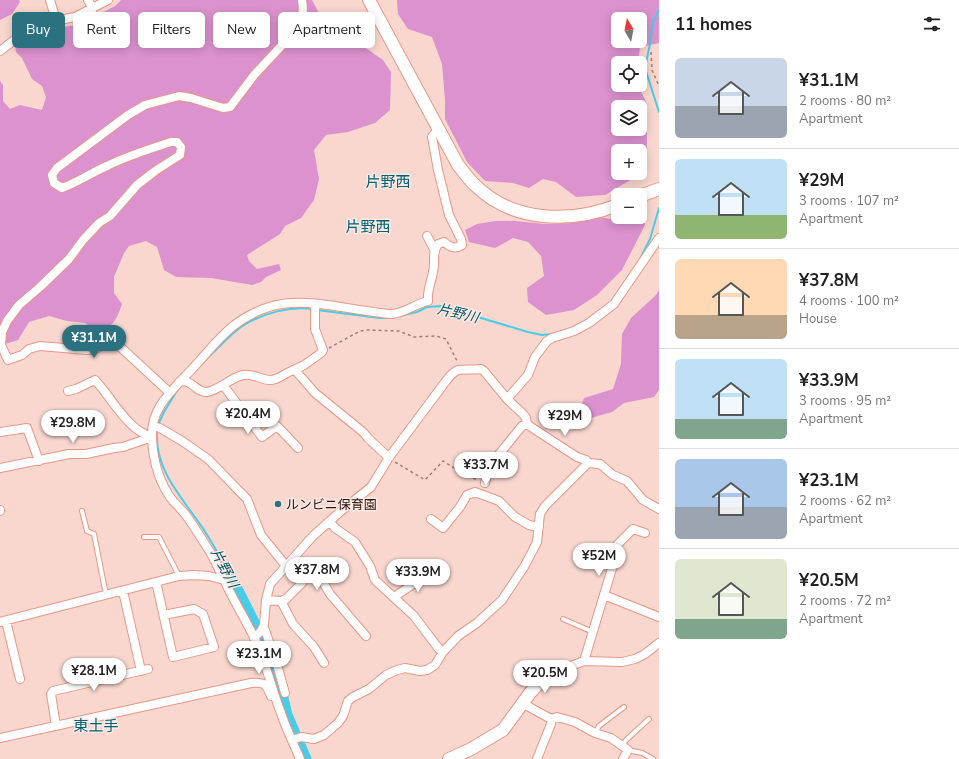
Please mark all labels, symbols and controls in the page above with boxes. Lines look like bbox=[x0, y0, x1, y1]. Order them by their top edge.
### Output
chip: Buy bbox=[12, 12, 65, 48]
chip: Rent bbox=[73, 12, 130, 48]
chip: Filters bbox=[138, 12, 205, 48]
chip: New bbox=[213, 12, 270, 48]
chip: Apartment bbox=[278, 12, 375, 48]
north arrow bbox=[611, 12, 647, 48]
map controls bbox=[611, 12, 647, 224]
text: 11 homes bbox=[675, 13, 752, 36]
icon: filters bbox=[921, 13, 943, 35]
button: locate bbox=[611, 56, 647, 92]
text: ¥31.1M bbox=[799, 69, 859, 92]
icon: home bbox=[707, 74, 755, 122]
text: 2 rooms · 80 m² bbox=[799, 92, 891, 110]
button: layers bbox=[611, 100, 647, 136]
text: Apartment bbox=[799, 110, 862, 128]
button: + bbox=[611, 144, 647, 180]
text: ¥29M bbox=[799, 169, 844, 192]
district label: 片野西 bbox=[365, 172, 411, 192]
icon: home bbox=[707, 175, 755, 223]
button: − bbox=[611, 188, 647, 224]
text: 3 rooms · 107 m² bbox=[799, 192, 899, 210]
text: Apartment bbox=[799, 210, 862, 228]
district label: 片野西 bbox=[345, 217, 391, 237]
text: ¥37.8M bbox=[799, 269, 859, 292]
icon: home bbox=[707, 275, 755, 323]
text: 4 rooms · 100 m² bbox=[799, 292, 899, 310]
water label: 片野川 bbox=[435, 300, 482, 328]
text: House bbox=[799, 310, 837, 328]
pin: ¥31.1M bbox=[61, 325, 127, 359]
text: ¥31.1M bbox=[71, 329, 117, 347]
text: ¥33.9M bbox=[799, 369, 859, 392]
icon: home bbox=[707, 375, 755, 423]
text: 3 rooms · 95 m² bbox=[799, 392, 891, 410]
pin: ¥20.4M bbox=[215, 401, 281, 435]
pin: ¥29M bbox=[541, 403, 589, 437]
text: ¥20.4M bbox=[225, 405, 271, 423]
text: ¥29M bbox=[548, 407, 582, 425]
pin: ¥29.8M bbox=[40, 410, 106, 444]
text: Apartment bbox=[799, 410, 862, 428]
text: ¥29.8M bbox=[50, 414, 96, 432]
pin: ¥33.7M bbox=[453, 452, 519, 486]
text: ¥33.7M bbox=[463, 456, 509, 474]
text: ¥23.1M bbox=[799, 469, 859, 492]
icon: home bbox=[707, 475, 755, 523]
text: 2 rooms · 62 m² bbox=[799, 492, 891, 510]
place label: ルンビニ保育園 bbox=[286, 496, 377, 514]
marker: ルンビニ保育園 bbox=[273, 499, 283, 509]
text: Apartment bbox=[799, 510, 862, 528]
pin: ¥52M bbox=[575, 543, 623, 577]
water label: 片野川 bbox=[206, 545, 244, 593]
text: ¥52M bbox=[582, 547, 616, 565]
pin: ¥37.8M bbox=[284, 557, 350, 591]
pin: ¥33.9M bbox=[385, 559, 451, 593]
text: ¥37.8M bbox=[294, 561, 340, 579]
text: ¥33.9M bbox=[395, 563, 441, 581]
text: ¥20.5M bbox=[799, 569, 859, 592]
icon: home bbox=[707, 575, 755, 623]
text: 2 rooms · 72 m² bbox=[799, 592, 891, 610]
text: Apartment bbox=[799, 610, 862, 628]
pin: ¥23.1M bbox=[226, 641, 292, 675]
text: ¥23.1M bbox=[236, 645, 282, 663]
pin: ¥28.1M bbox=[61, 658, 127, 692]
pin: ¥20.5M bbox=[512, 660, 578, 694]
text: ¥28.1M bbox=[71, 662, 117, 680]
text: ¥20.5M bbox=[522, 664, 568, 682]
district label: 東土手 bbox=[73, 716, 119, 736]

